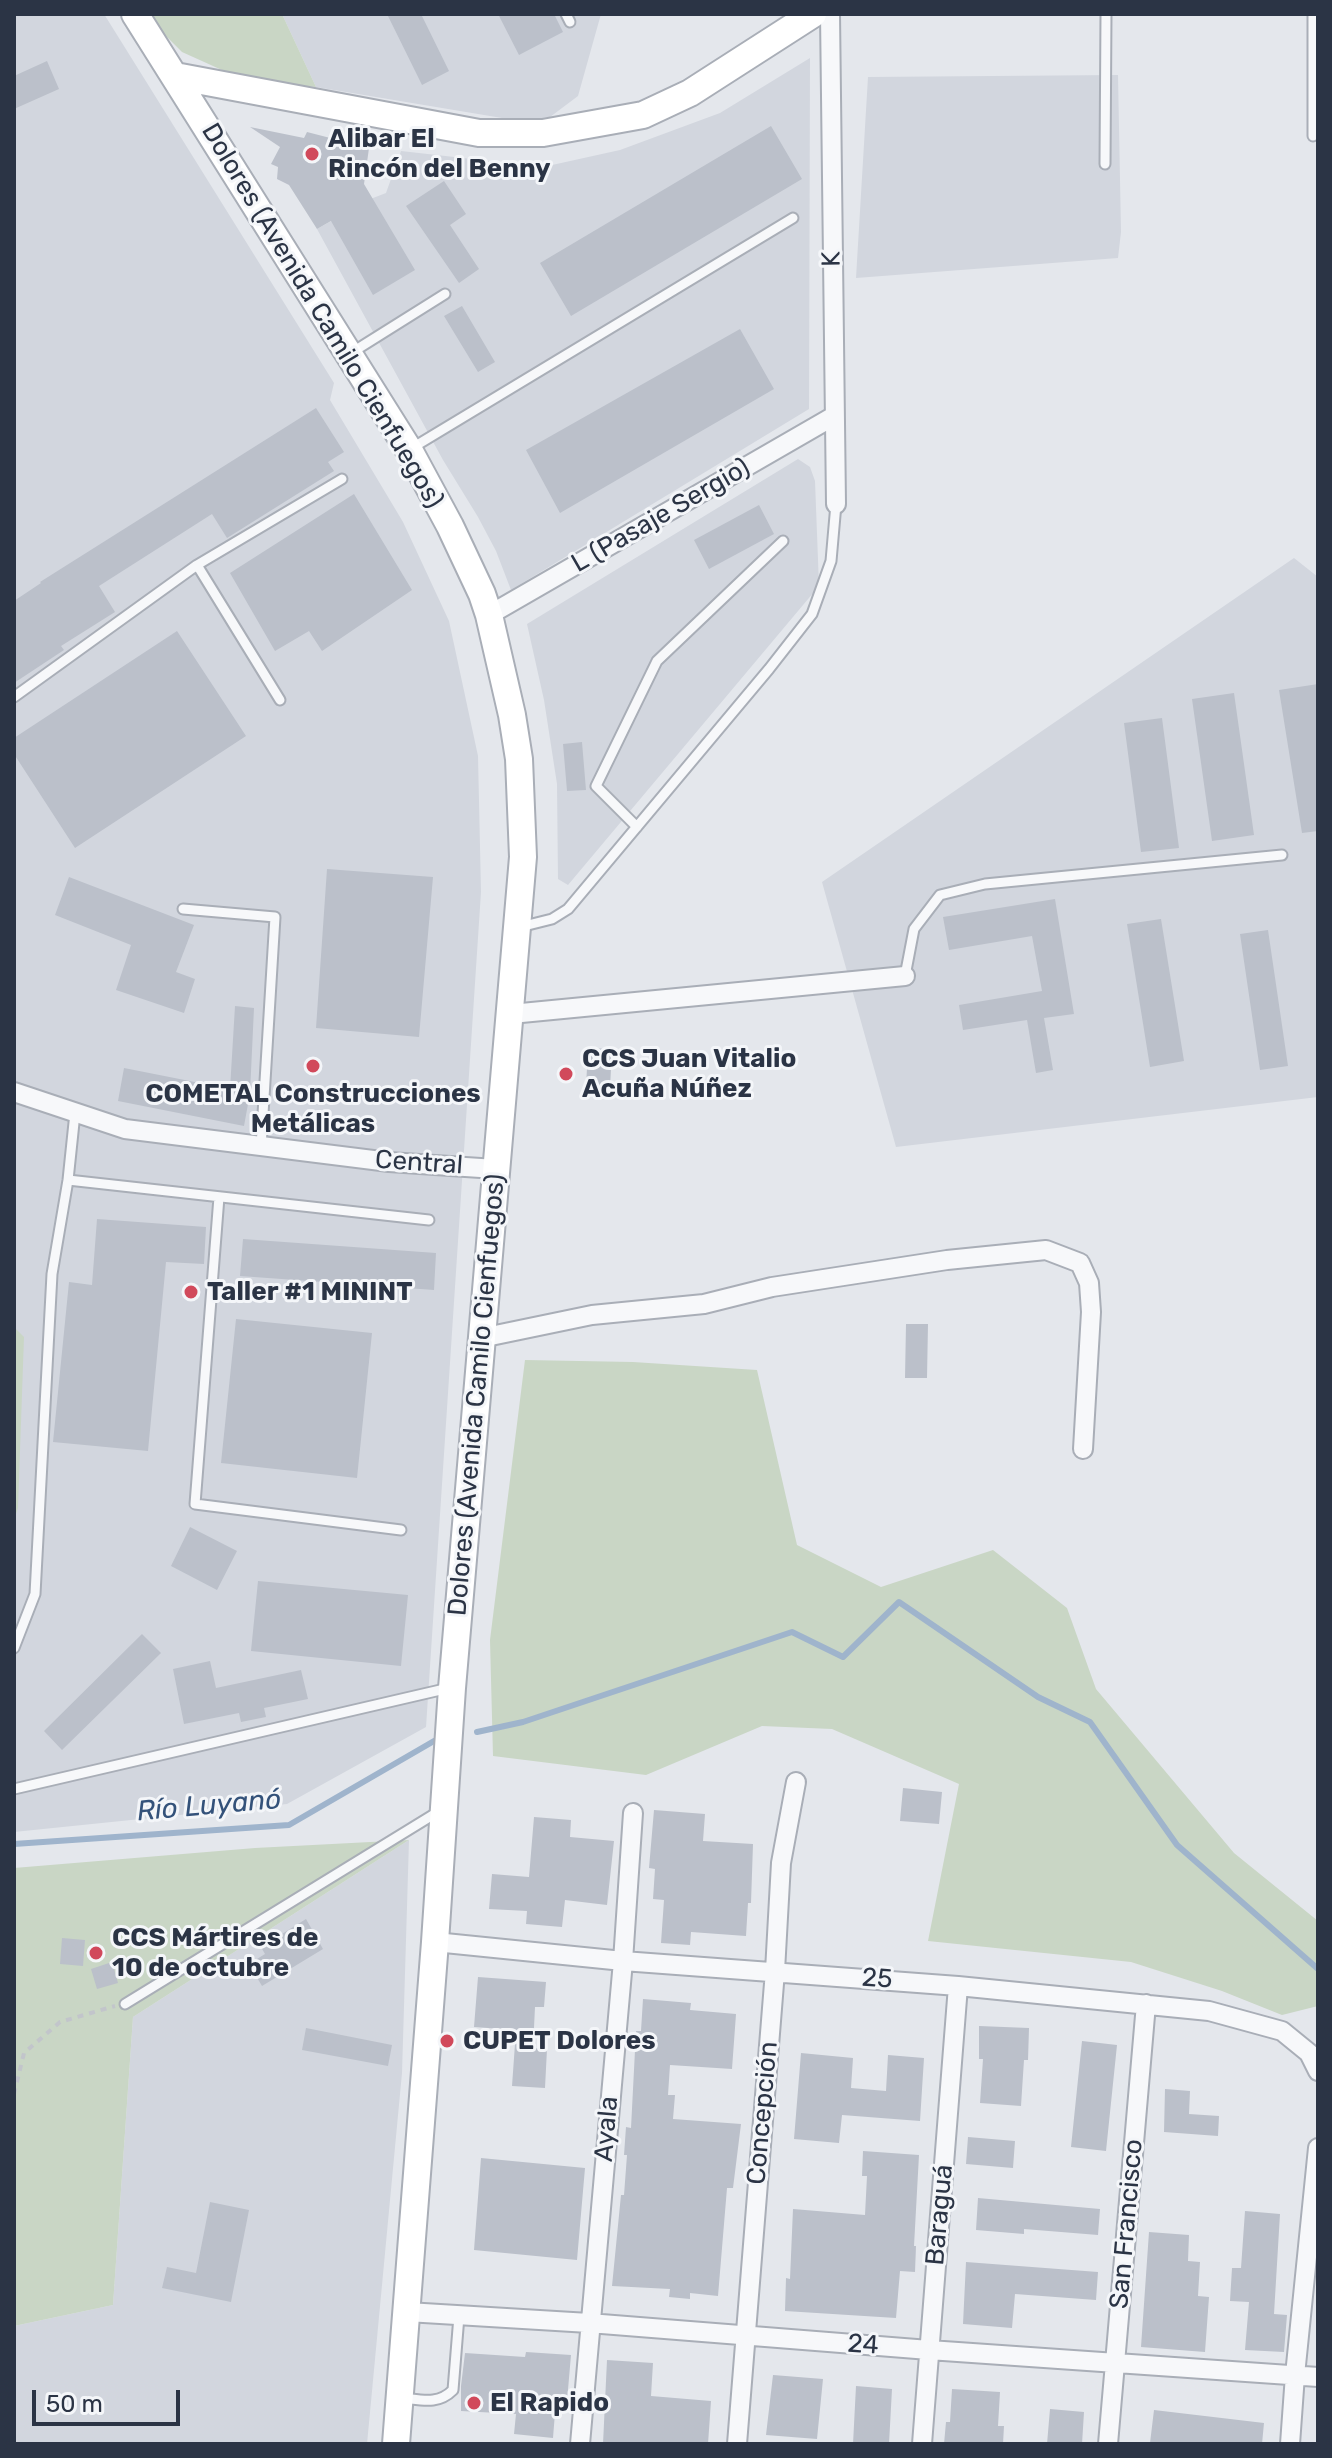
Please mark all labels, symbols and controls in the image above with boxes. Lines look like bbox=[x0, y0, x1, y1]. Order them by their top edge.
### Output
street label: Dolores (Avenida Camilo Cienfuegos) bbox=[194, 118, 450, 514]
place label: Alibar El Rincón del Benny bbox=[328, 123, 551, 184]
marker: Alibar El Rincón del Benny bbox=[303, 145, 321, 163]
street label: K bbox=[816, 251, 848, 267]
street label: L (Pasaje Sergio) bbox=[566, 452, 756, 580]
place label: CCS Juan Vitalio Acuña Núñez bbox=[582, 1043, 796, 1104]
marker: COMETAL Construcciones Metálicas bbox=[304, 1057, 322, 1075]
marker: CCS Juan Vitalio Acuña Núñez bbox=[557, 1065, 575, 1083]
place label: COMETAL Construcciones Metálicas bbox=[145, 1078, 481, 1140]
street label: Central bbox=[374, 1144, 464, 1182]
street label: Dolores (Avenida Camilo Cienfuegos) bbox=[442, 1173, 512, 1617]
place label: Taller #1 MININT bbox=[207, 1276, 413, 1308]
marker: Taller #1 MININT bbox=[182, 1283, 200, 1301]
water label: Río Luyanó bbox=[135, 1783, 283, 1829]
place label: CCS Mártires de 10 de octubre bbox=[112, 1922, 318, 1984]
marker: CCS Mártires de 10 de octubre bbox=[87, 1944, 105, 1962]
street label: 25 bbox=[861, 1962, 893, 1996]
place label: CUPET Dolores bbox=[463, 2025, 656, 2057]
marker: CUPET Dolores bbox=[438, 2032, 456, 2050]
street label: Concepción bbox=[741, 2040, 785, 2186]
street label: Ayala bbox=[589, 2095, 625, 2163]
street label: San Francisco bbox=[1104, 2138, 1150, 2310]
street label: Baraguá bbox=[920, 2163, 960, 2267]
street label: 24 bbox=[846, 2328, 880, 2362]
scale bar bbox=[36, 2374, 184, 2424]
place label: El Rapido bbox=[490, 2387, 609, 2419]
text: 50 m bbox=[46, 2390, 103, 2418]
marker: El Rapido bbox=[465, 2394, 483, 2412]

